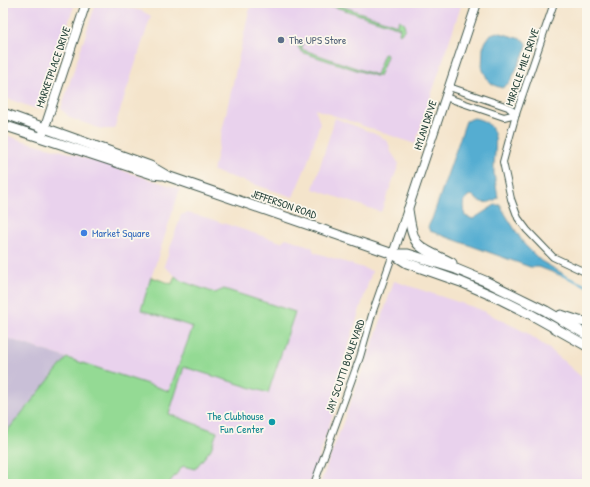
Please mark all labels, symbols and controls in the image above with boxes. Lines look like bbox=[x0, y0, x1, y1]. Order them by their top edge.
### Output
street label: MARKETPLACE DRIVE bbox=[33, 25, 73, 109]
street label: MIRACLE MILE DRIVE bbox=[502, 26, 542, 108]
place label: The UPS Store bbox=[289, 33, 347, 47]
marker: The UPS Store bbox=[276, 35, 286, 45]
street label: HYLAN DRIVE bbox=[410, 98, 440, 152]
street label: JEFFERSON ROAD bbox=[249, 186, 319, 222]
place label: Market Square bbox=[92, 226, 150, 240]
marker: Market Square bbox=[79, 228, 89, 238]
street label: JAY SCUTTI BOULEVARD bbox=[322, 317, 368, 415]
place label: The Clubhouse Fun Center bbox=[207, 409, 265, 436]
marker: The Clubhouse Fun Center bbox=[267, 417, 277, 427]

